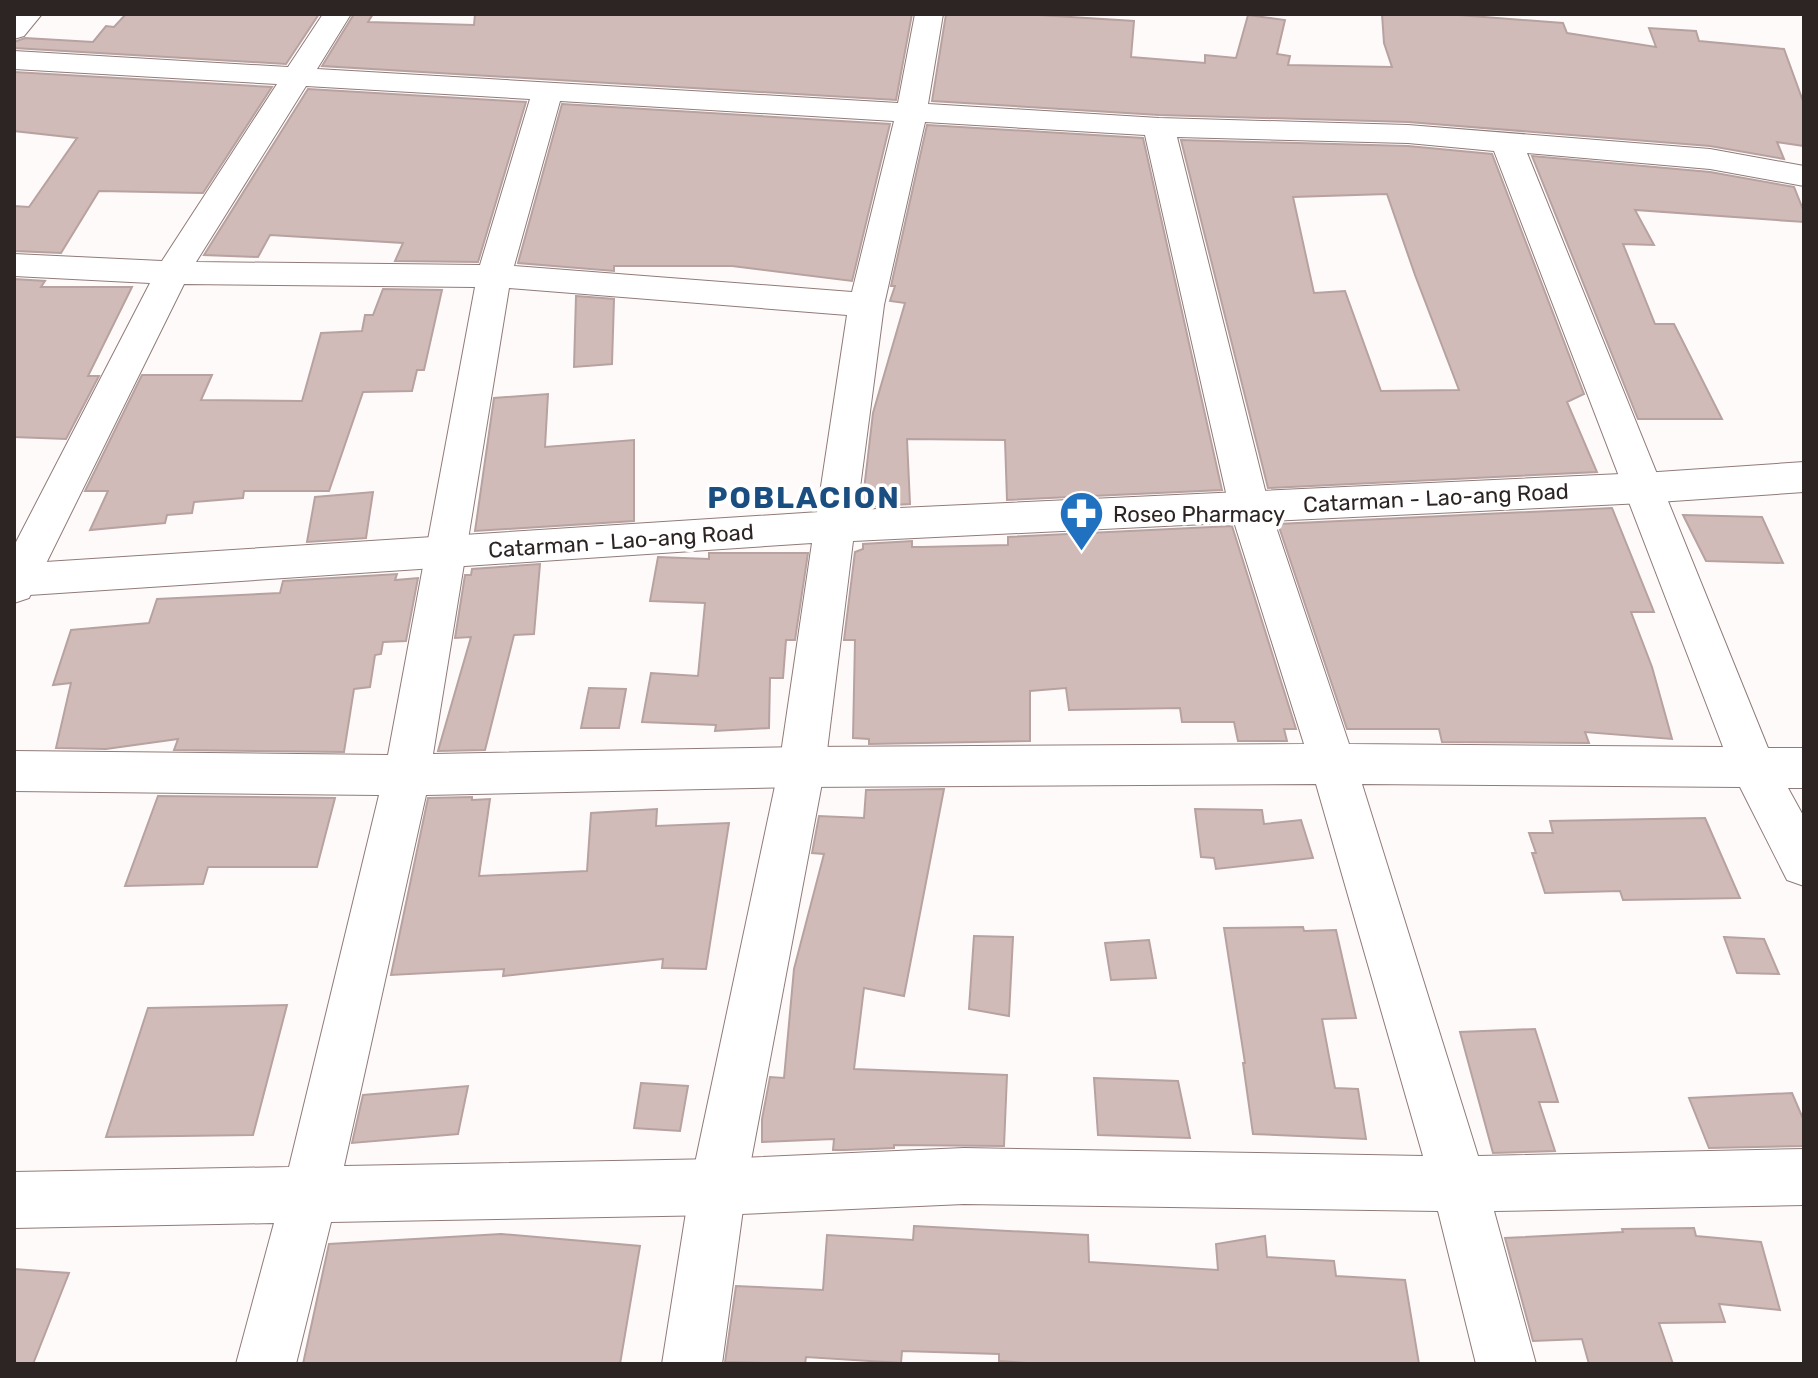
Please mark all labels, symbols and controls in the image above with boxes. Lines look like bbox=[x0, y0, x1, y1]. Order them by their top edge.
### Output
street label: Catarman - Lao-ang Road bbox=[1302, 478, 1570, 518]
district label: POBLACION bbox=[707, 480, 901, 516]
pharmacy icon: Roseo Pharmacy bbox=[1058, 490, 1106, 553]
place label: Roseo Pharmacy bbox=[1113, 501, 1285, 528]
street label: Catarman - Lao-ang Road bbox=[487, 518, 755, 564]

